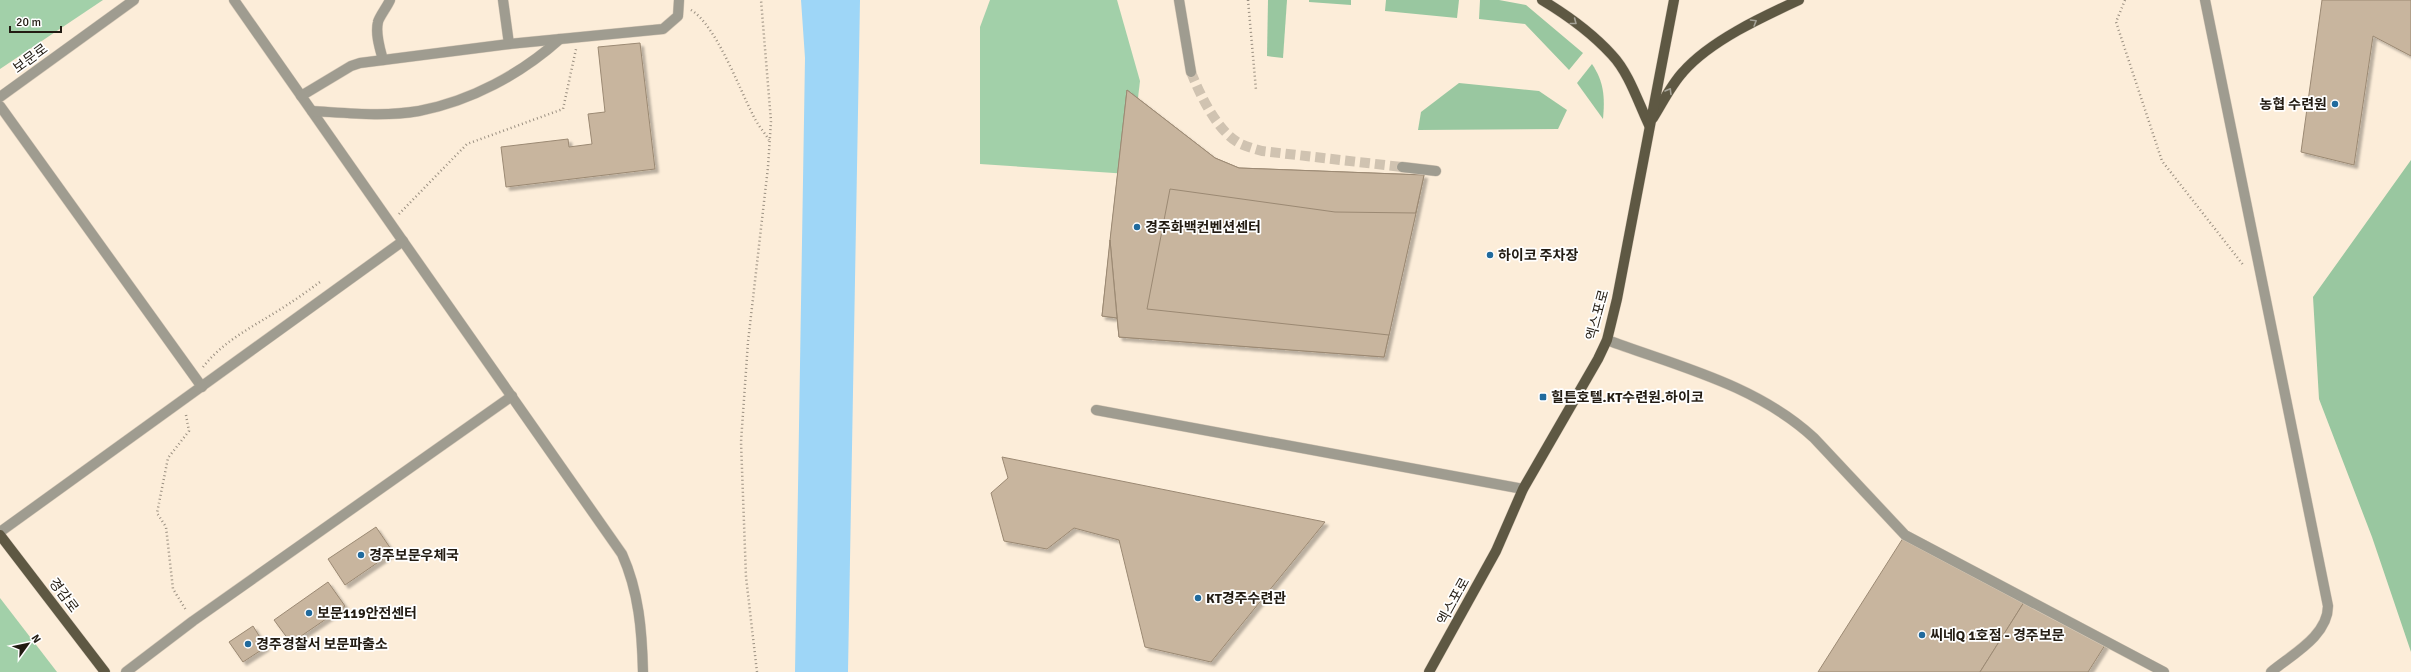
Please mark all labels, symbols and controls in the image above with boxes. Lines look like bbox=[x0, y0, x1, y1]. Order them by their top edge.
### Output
scale bar bbox=[10, 8, 61, 34]
text: 20 m bbox=[16, 15, 41, 30]
one-way arrow bbox=[1570, 17, 1577, 24]
one-way arrow bbox=[1750, 20, 1757, 27]
street label: 보문로 bbox=[10, 40, 51, 77]
one-way arrow bbox=[1665, 88, 1672, 95]
place label: 농협 수련원 bbox=[2260, 96, 2327, 113]
marker: 농협 수련원 bbox=[2330, 99, 2340, 109]
place label: 경주화백컨벤션센터 bbox=[1145, 219, 1261, 236]
marker: 경주화백컨벤션센터 bbox=[1132, 222, 1142, 232]
place label: 하이코 주차장 bbox=[1498, 247, 1578, 264]
marker: 하이코 주차장 bbox=[1485, 250, 1495, 260]
street label: 엑스포로 bbox=[1583, 288, 1612, 342]
place label: 힐튼호텔.KT수련원.하이코 bbox=[1551, 389, 1704, 406]
marker: 힐튼호텔.KT수련원.하이코 bbox=[1538, 392, 1548, 402]
place label: 경주보문우체국 bbox=[369, 547, 459, 564]
marker: 경주보문우체국 bbox=[356, 550, 366, 560]
street label: 엑스포로 bbox=[1434, 574, 1473, 628]
street label: 경감로 bbox=[45, 575, 82, 616]
place label: KT경주수련관 bbox=[1206, 590, 1286, 607]
marker: KT경주수련관 bbox=[1193, 593, 1203, 603]
place label: 보문119안전센터 bbox=[317, 605, 417, 622]
marker: 보문119안전센터 bbox=[304, 608, 314, 618]
north arrow bbox=[8, 624, 48, 664]
place label: 씨네Q 1호점 - 경주보문 bbox=[1930, 627, 2065, 644]
marker: 씨네Q 1호점 - 경주보문 bbox=[1917, 630, 1927, 640]
text: N bbox=[28, 632, 44, 646]
place label: 경주경찰서 보문파출소 bbox=[256, 636, 388, 653]
marker: 경주경찰서 보문파출소 bbox=[243, 639, 253, 649]

